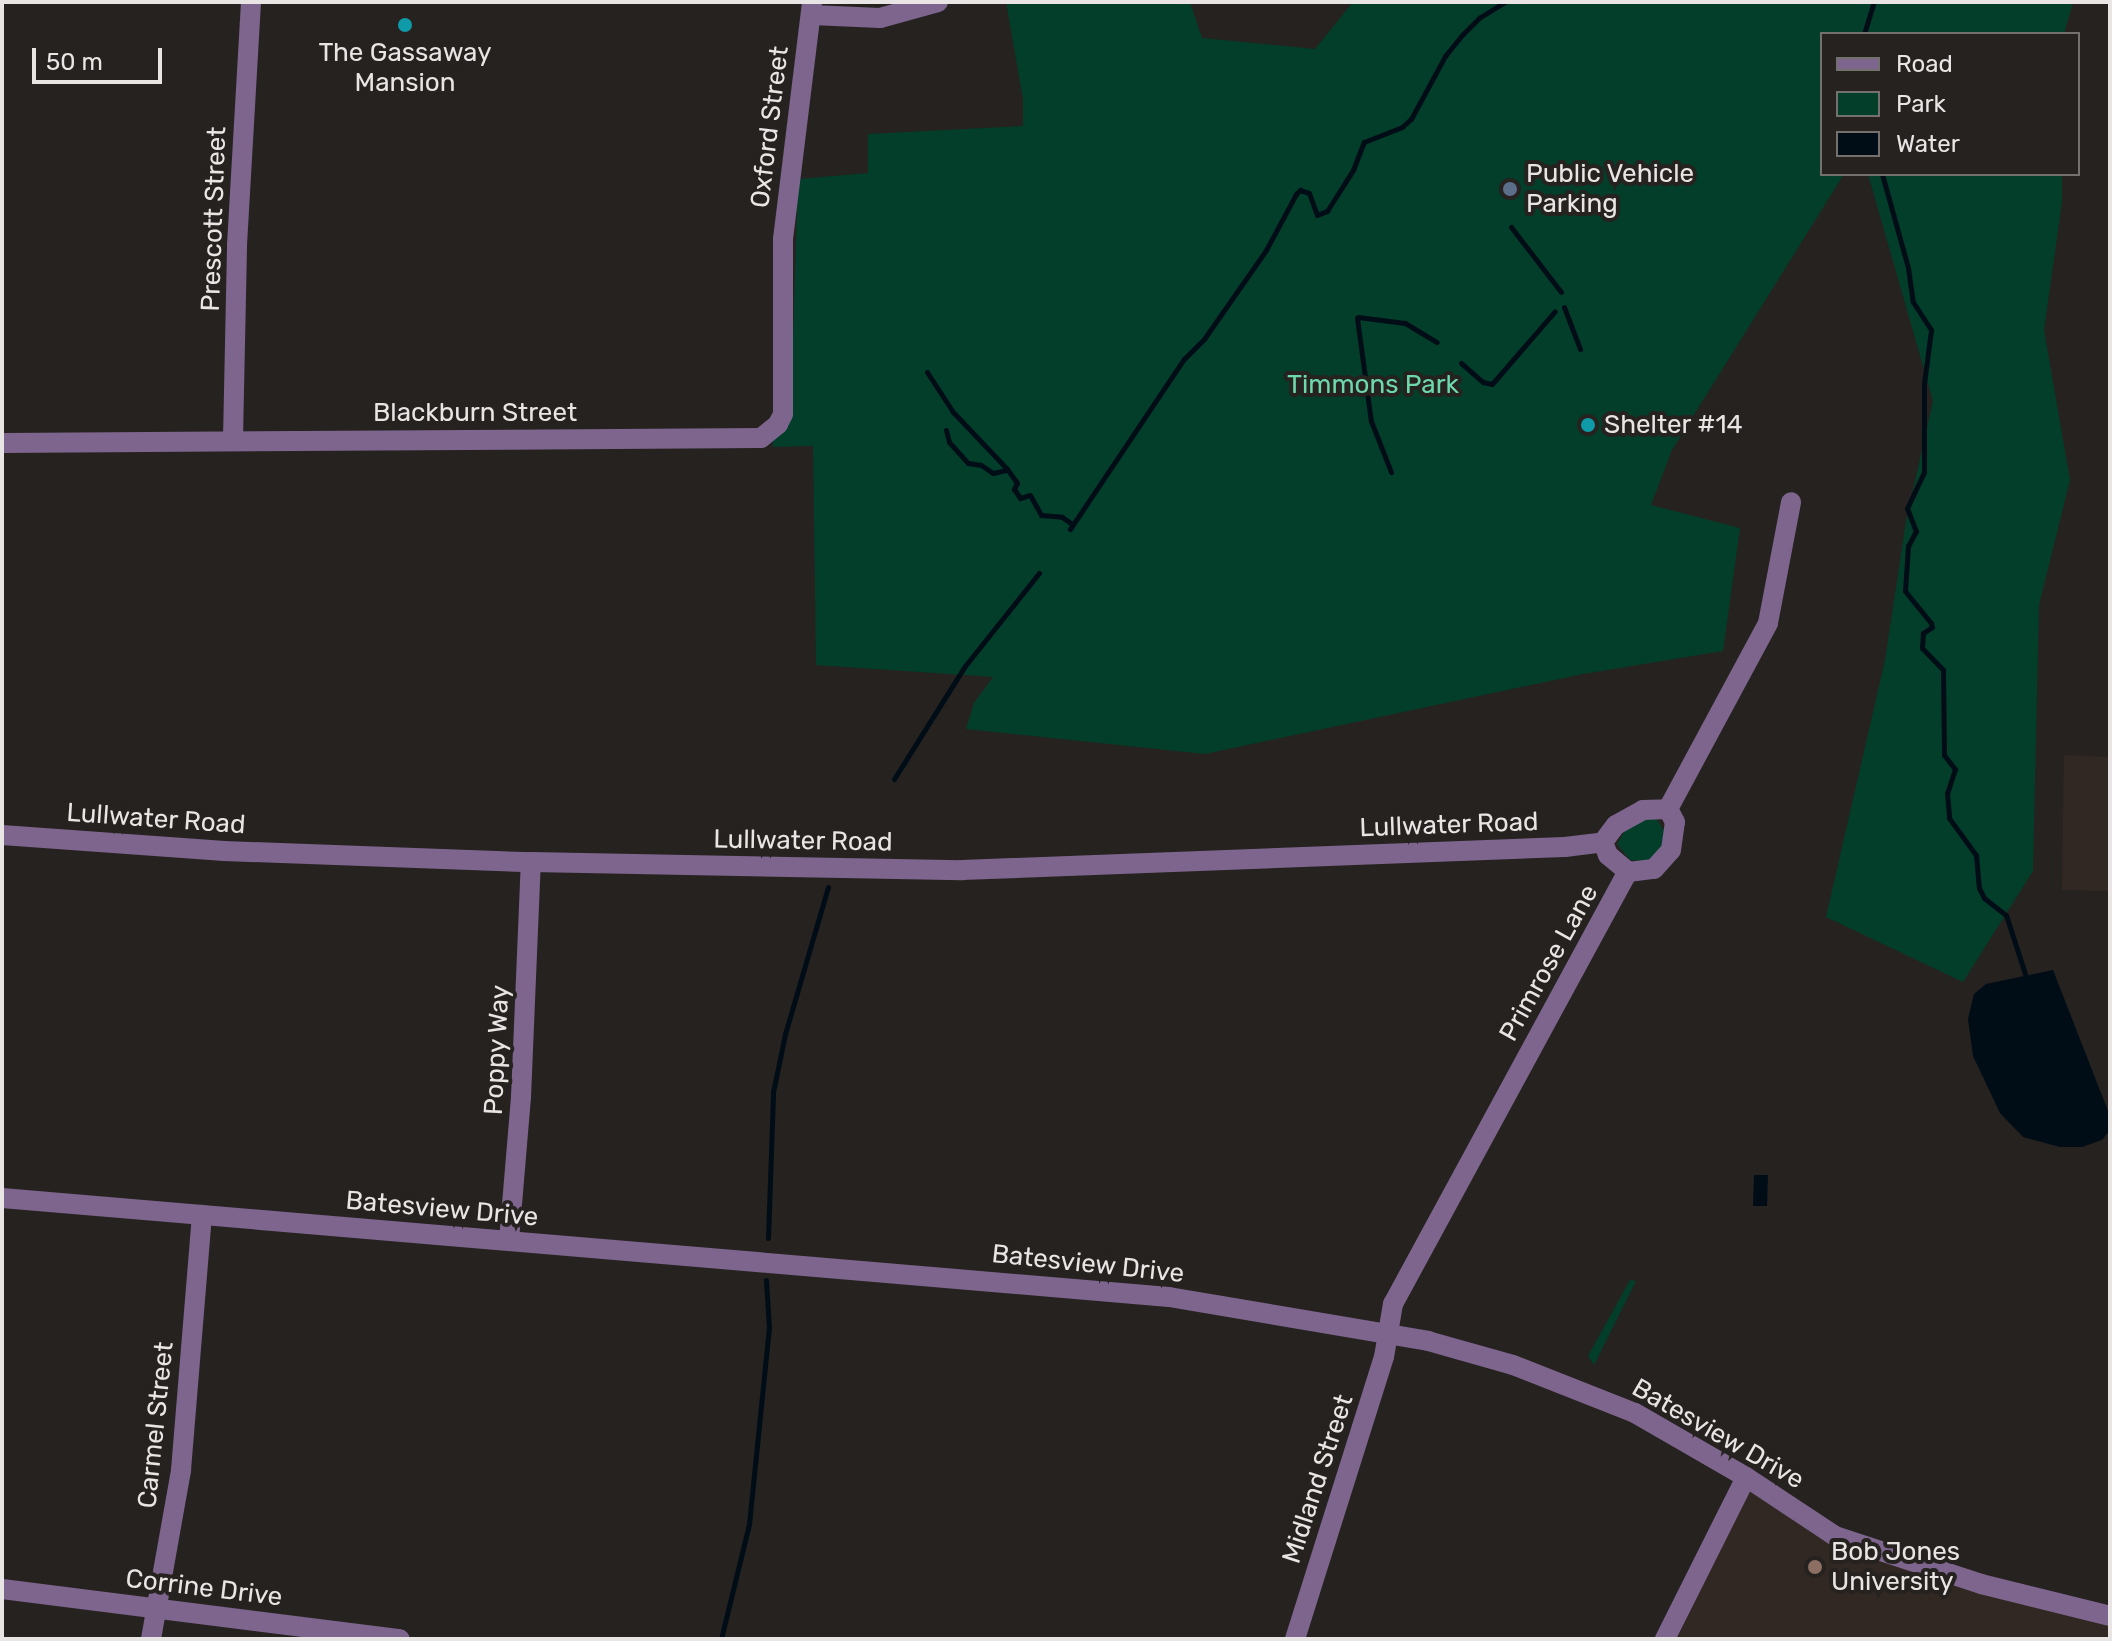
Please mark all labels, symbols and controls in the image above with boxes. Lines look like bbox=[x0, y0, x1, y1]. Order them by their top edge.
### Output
marker: The Gassaway Mansion bbox=[396, 16, 414, 34]
scale bar bbox=[36, 32, 166, 82]
legend bbox=[1820, 32, 2080, 176]
place label: The Gassaway Mansion bbox=[318, 37, 492, 98]
street label: Oxford Street bbox=[745, 44, 795, 210]
text: 50 m bbox=[46, 48, 103, 76]
text: Road bbox=[1896, 50, 1953, 78]
text: Park bbox=[1896, 90, 1946, 118]
street label: Prescott Street bbox=[195, 126, 233, 312]
text: Water bbox=[1896, 130, 1960, 158]
place label: Public Vehicle Parking bbox=[1526, 158, 1695, 220]
marker: Public Vehicle Parking bbox=[1501, 180, 1519, 198]
park label: Timmons Park bbox=[1287, 369, 1459, 401]
street label: Blackburn Street bbox=[373, 397, 577, 429]
place label: Shelter #14 bbox=[1604, 409, 1743, 441]
marker: Shelter #14 bbox=[1579, 416, 1597, 434]
street label: Lullwater Road bbox=[65, 797, 247, 841]
street label: Lullwater Road bbox=[1359, 806, 1539, 844]
street label: Lullwater Road bbox=[713, 824, 893, 858]
street label: Primrose Lane bbox=[1493, 879, 1605, 1047]
street label: Poppy Way bbox=[478, 984, 516, 1116]
street label: Batesview Drive bbox=[344, 1185, 540, 1233]
street label: Batesview Drive bbox=[990, 1238, 1186, 1290]
street label: Carmel Street bbox=[132, 1340, 180, 1510]
street label: Batesview Drive bbox=[1626, 1372, 1810, 1496]
street label: Midland Street bbox=[1276, 1391, 1360, 1567]
place label: Bob Jones University bbox=[1831, 1536, 1960, 1598]
marker: Bob Jones University bbox=[1806, 1558, 1824, 1576]
street label: Corrine Drive bbox=[124, 1563, 284, 1613]

